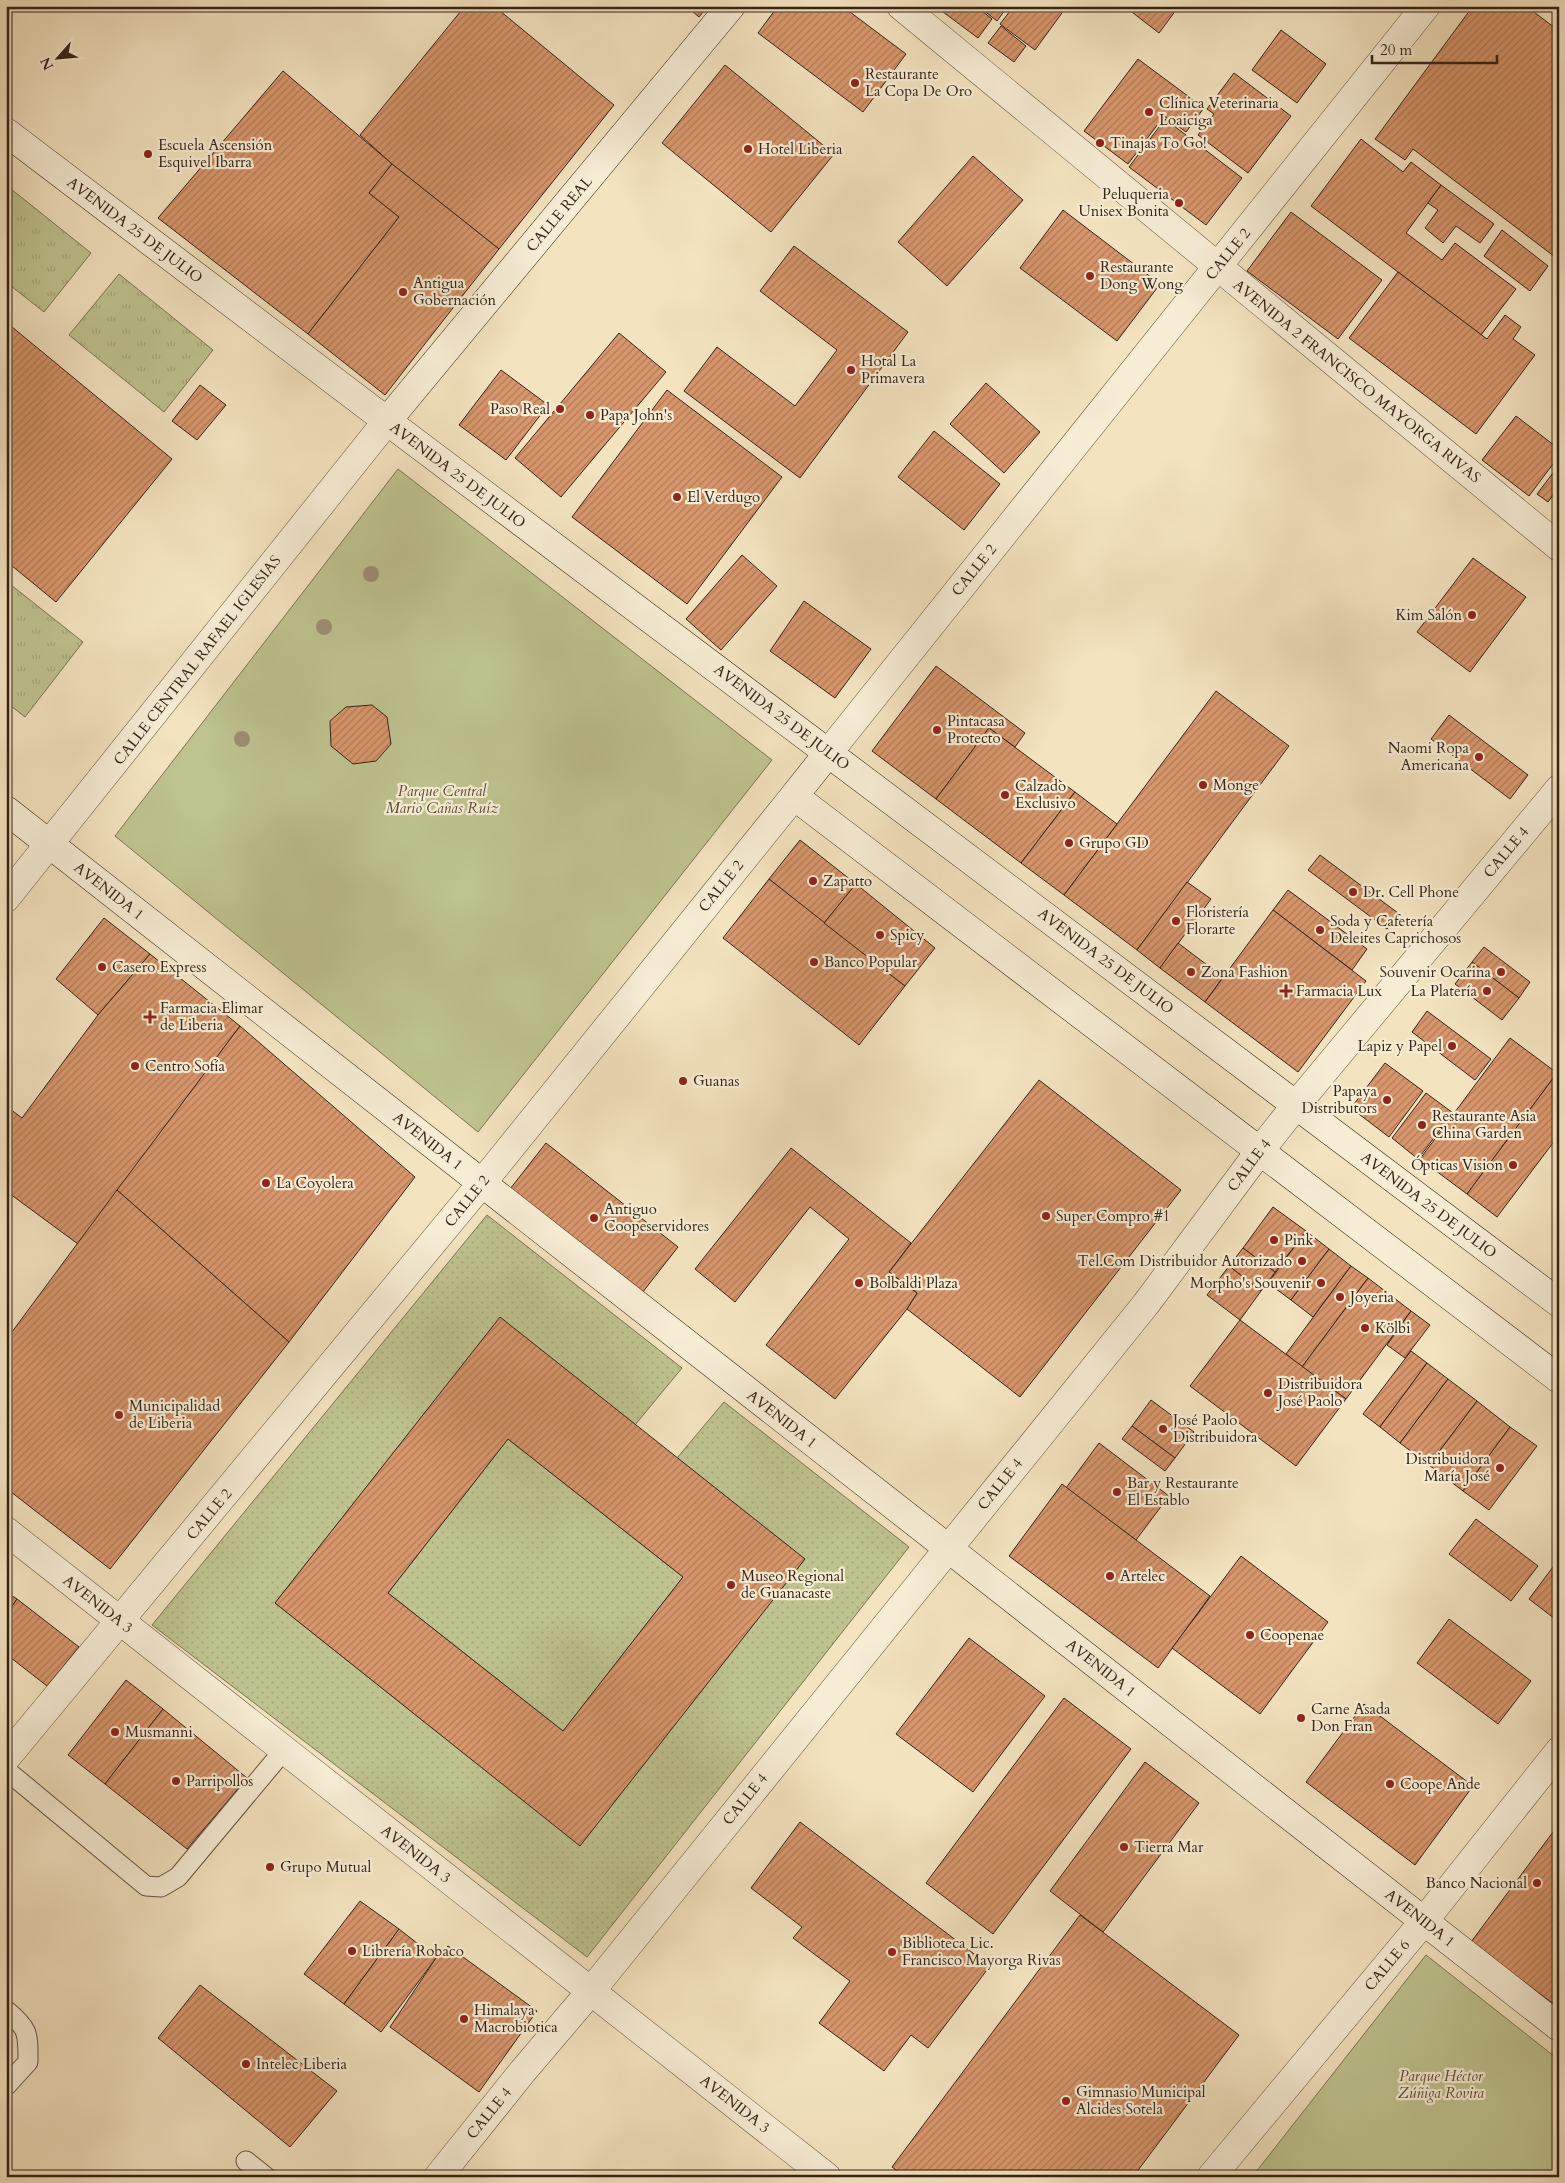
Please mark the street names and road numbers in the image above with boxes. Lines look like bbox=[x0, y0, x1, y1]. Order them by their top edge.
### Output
street label: CALLE REAL bbox=[521, 171, 597, 256]
street label: AVENIDA 25 DE JULIO bbox=[63, 172, 207, 288]
street label: CALLE 2 bbox=[1201, 224, 1255, 284]
street label: AVENIDA 2 FRANCISCO MAYORGA RIVAS bbox=[1229, 275, 1485, 487]
street label: AVENIDA 25 DE JULIO bbox=[386, 417, 530, 533]
street label: CALLE 2 bbox=[947, 540, 1001, 600]
street label: CALLE CENTRAL RAFAEL IGLESIAS bbox=[109, 551, 285, 769]
street label: AVENIDA 25 DE JULIO bbox=[710, 659, 854, 775]
street label: CALLE 4 bbox=[1479, 822, 1534, 882]
street label: CALLE 2 bbox=[694, 856, 748, 916]
street label: AVENIDA 1 bbox=[70, 857, 148, 925]
street label: AVENIDA 25 DE JULIO bbox=[1034, 903, 1178, 1019]
street label: AVENIDA 1 bbox=[389, 1107, 467, 1175]
street label: CALLE 4 bbox=[1223, 1134, 1276, 1195]
street label: AVENIDA 25 DE JULIO bbox=[1357, 1147, 1501, 1263]
street label: CALLE 2 bbox=[440, 1171, 494, 1231]
street label: AVENIDA 1 bbox=[743, 1385, 821, 1453]
street label: CALLE 4 bbox=[973, 1454, 1027, 1514]
street label: CALLE 2 bbox=[182, 1484, 237, 1544]
street label: AVENIDA 3 bbox=[59, 1570, 137, 1638]
street label: AVENIDA 1 bbox=[1062, 1634, 1140, 1702]
street label: CALLE 4 bbox=[718, 1769, 772, 1829]
street label: AVENIDA 3 bbox=[377, 1820, 455, 1888]
street label: AVENIDA 1 bbox=[1381, 1884, 1459, 1952]
street label: CALLE 6 bbox=[1360, 1935, 1415, 1995]
street label: AVENIDA 3 bbox=[696, 2070, 774, 2138]
street label: CALLE 4 bbox=[462, 2083, 516, 2143]

